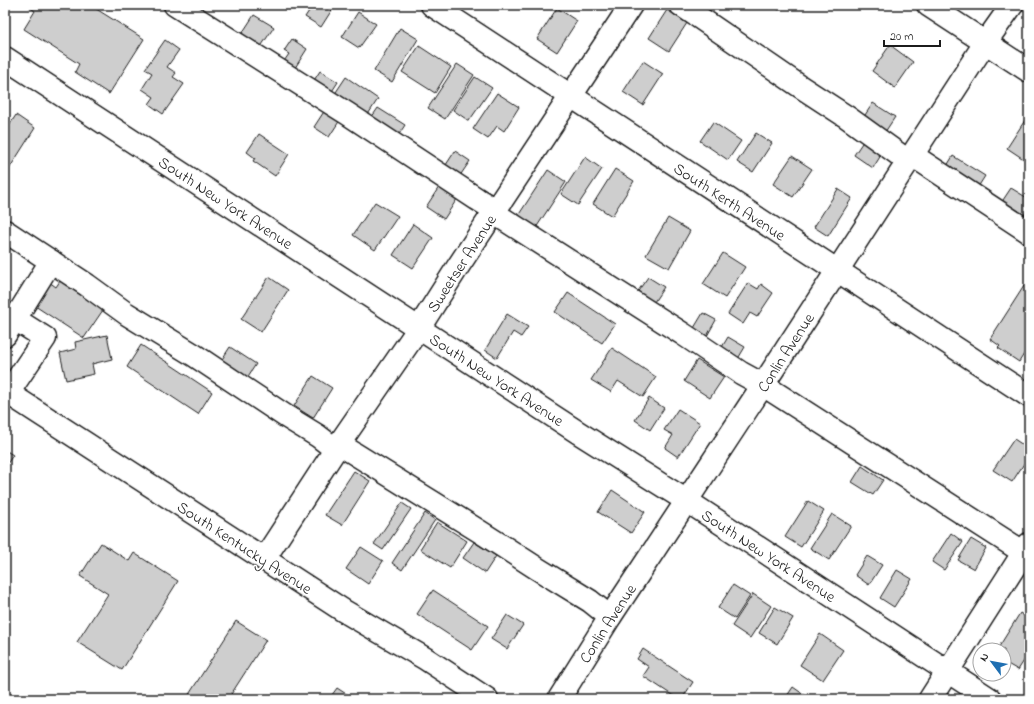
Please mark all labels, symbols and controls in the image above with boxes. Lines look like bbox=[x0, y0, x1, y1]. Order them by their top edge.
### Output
scale bar bbox=[884, 22, 940, 48]
text: 20 m bbox=[890, 28, 913, 46]
street label: South New York Avenue bbox=[153, 151, 298, 257]
street label: South Kerth Avenue bbox=[668, 157, 790, 248]
street label: Sweetser Avenue bbox=[422, 210, 504, 318]
street label: Conlin Avenue bbox=[752, 308, 822, 397]
street label: South New York Avenue bbox=[424, 328, 569, 434]
street label: South Kentucky Avenue bbox=[172, 496, 317, 602]
street label: South New York Avenue bbox=[696, 504, 841, 610]
street label: Conlin Avenue bbox=[574, 579, 644, 668]
north arrow bbox=[972, 642, 1012, 682]
text: N bbox=[976, 650, 993, 665]

